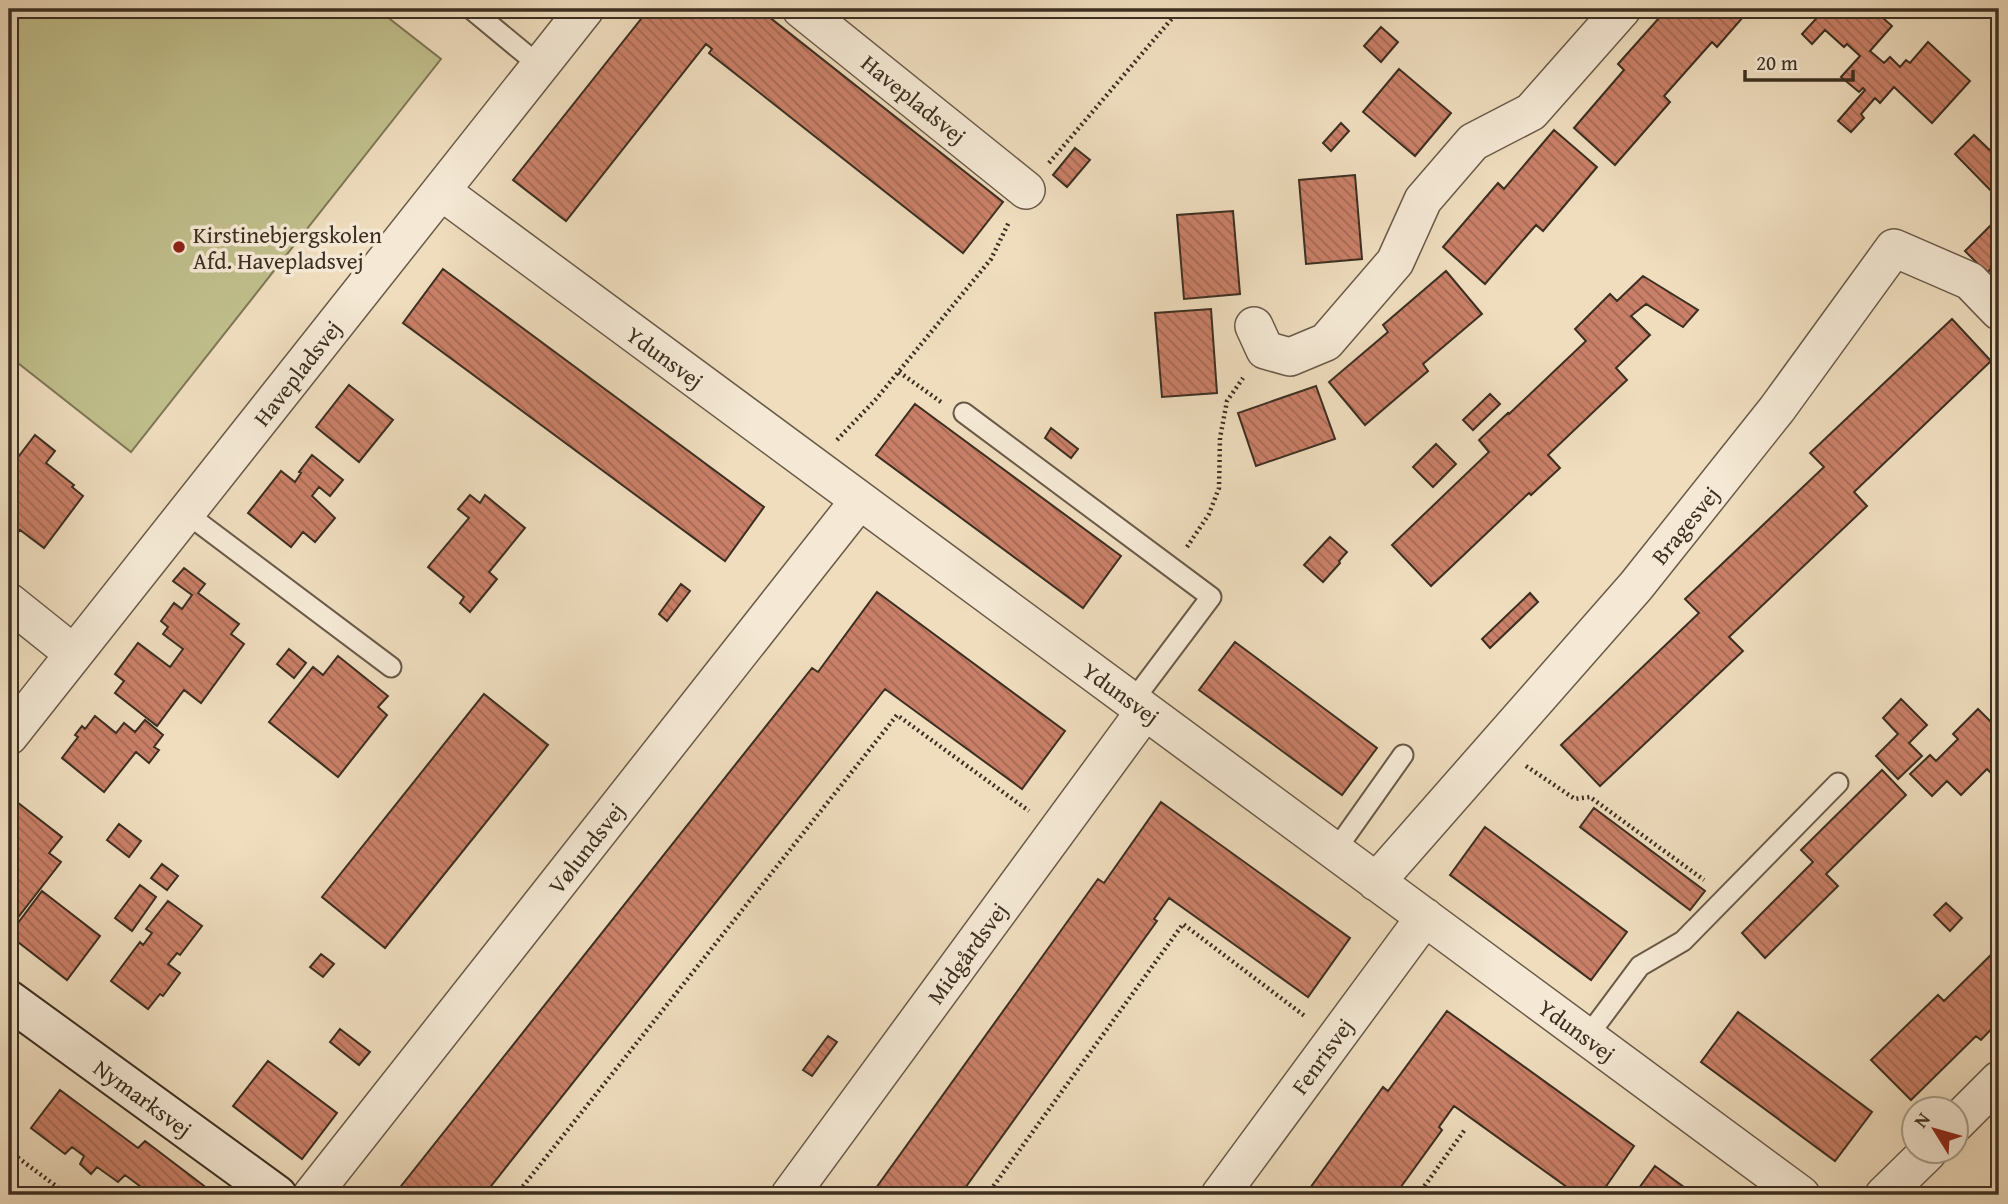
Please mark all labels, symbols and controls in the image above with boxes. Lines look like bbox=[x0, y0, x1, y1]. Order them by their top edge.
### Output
scale bar bbox=[1745, 38, 1854, 82]
street label: Havepladsvej bbox=[854, 46, 974, 152]
text: 20 m bbox=[1756, 47, 1798, 78]
place label: Kirstinebjergskolen Afd. Havepladsvej bbox=[193, 218, 382, 277]
marker: Kirstinebjergskolen Afd. Havepladsvej bbox=[171, 239, 187, 255]
street label: Havepladsvej bbox=[245, 313, 349, 433]
street label: Ydunsvej bbox=[620, 318, 710, 396]
street label: Bragesvej bbox=[1643, 479, 1727, 571]
street label: Ydunsvej bbox=[1076, 654, 1166, 732]
street label: Vølundsvej bbox=[540, 795, 632, 901]
street label: Midgårdsvej bbox=[919, 895, 1015, 1011]
street label: Ydunsvej bbox=[1532, 991, 1622, 1069]
street label: Fenrisvej bbox=[1283, 1011, 1361, 1101]
street label: Nymarksvej bbox=[87, 1051, 199, 1145]
north arrow bbox=[1899, 1096, 1969, 1166]
text: N bbox=[1906, 1106, 1937, 1133]

